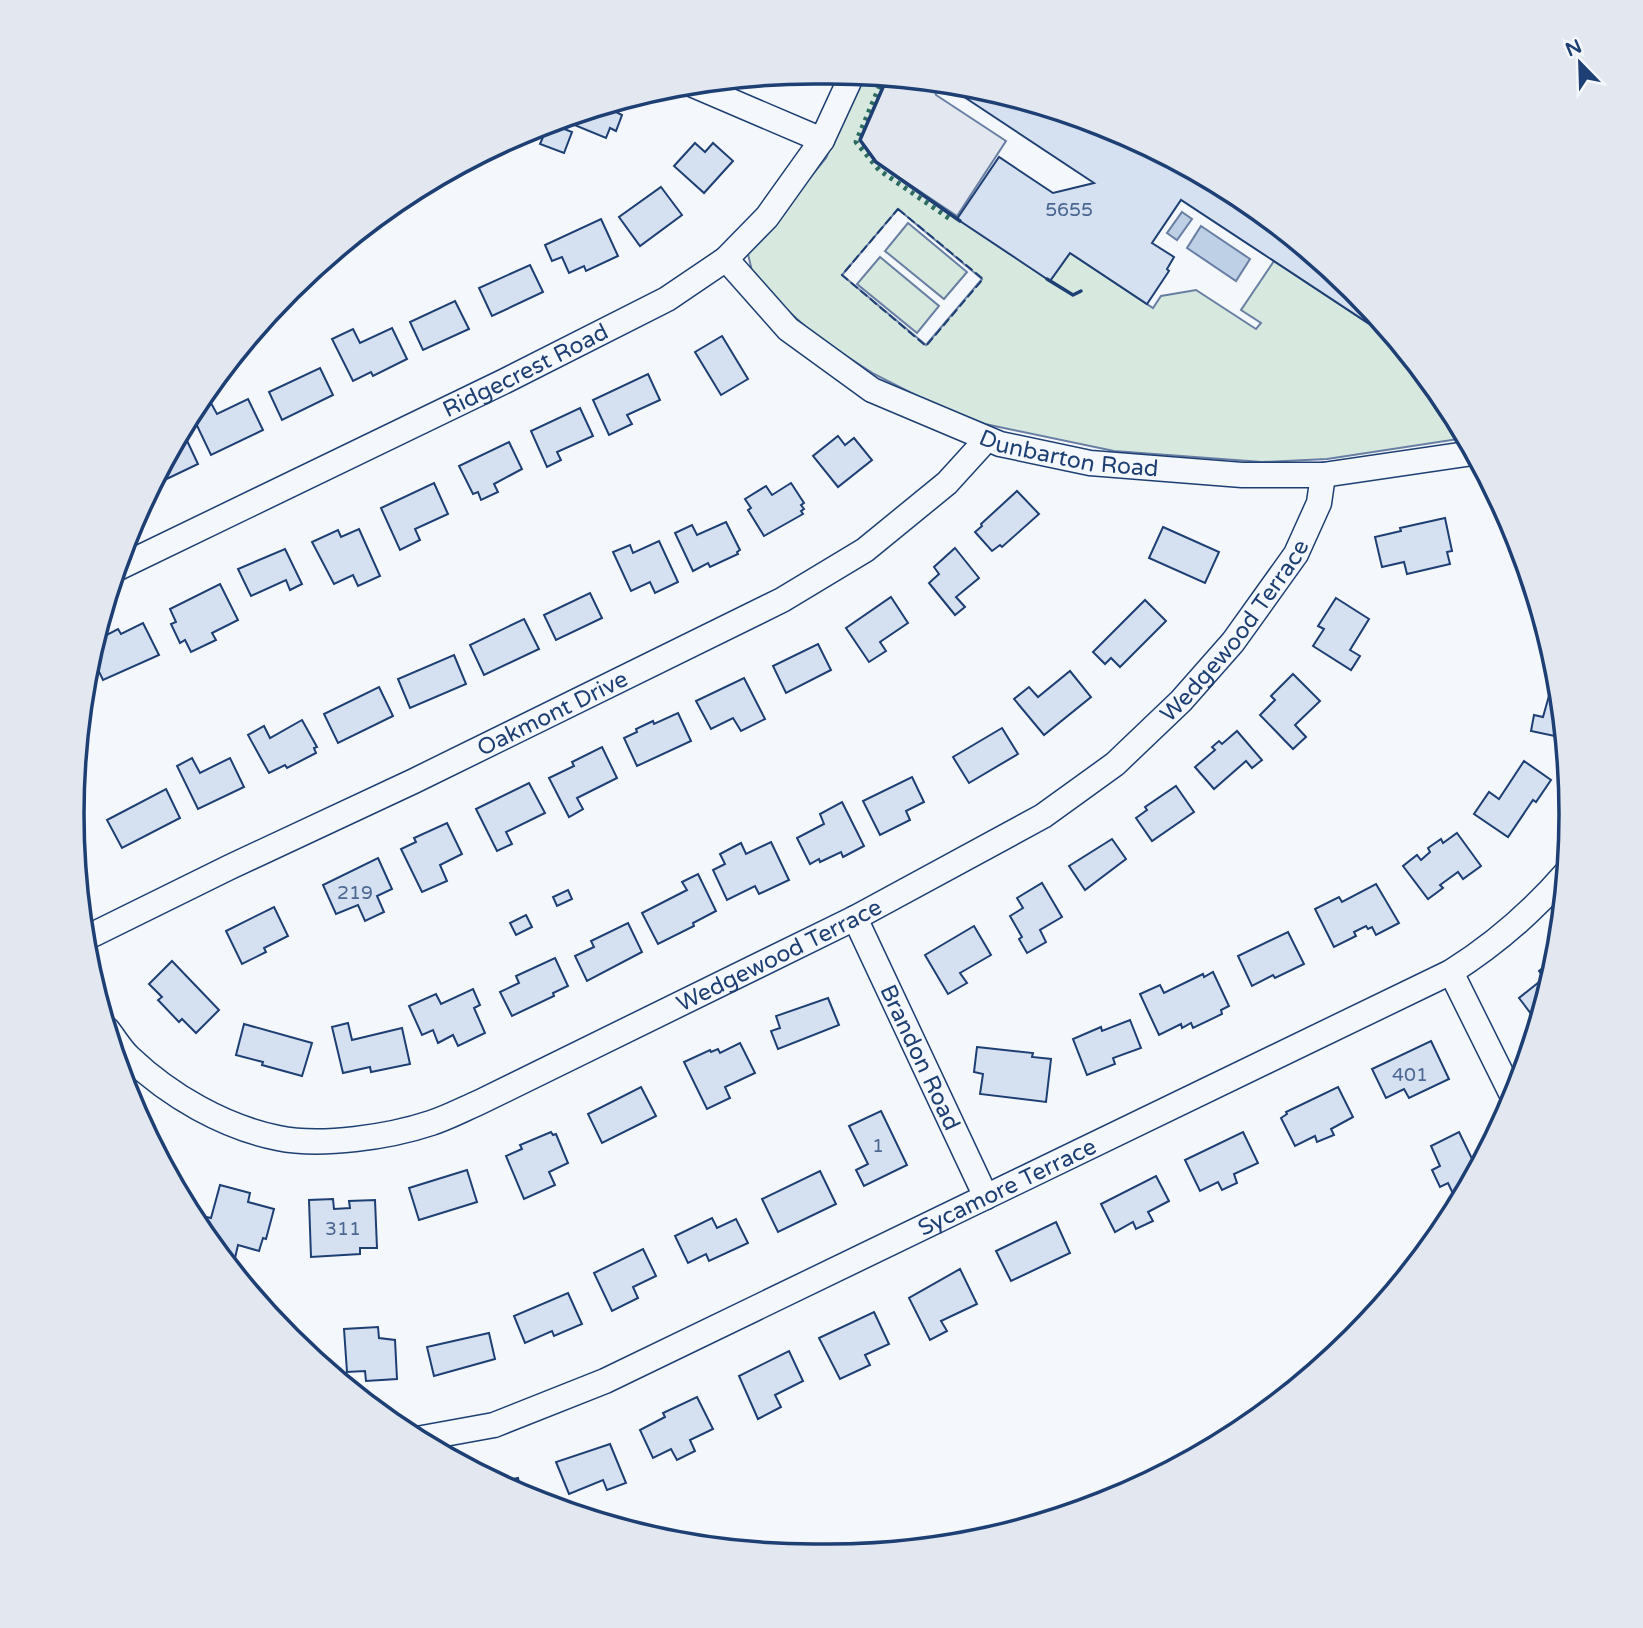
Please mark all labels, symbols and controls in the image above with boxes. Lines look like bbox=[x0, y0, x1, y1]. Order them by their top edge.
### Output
north arrow bbox=[1545, 28, 1615, 98]
text: N bbox=[1562, 35, 1585, 61]
house number: 5655 bbox=[1045, 199, 1093, 221]
street label: Ridgecrest Road bbox=[438, 318, 613, 424]
street label: Dunbarton Road bbox=[975, 424, 1159, 483]
street label: Wedgewood Terrace bbox=[1155, 536, 1316, 728]
street label: Oakmont Drive bbox=[473, 665, 633, 763]
house number: 219 bbox=[337, 882, 373, 904]
street label: Wedgewood Terrace bbox=[672, 893, 887, 1018]
street label: Brandon Road bbox=[873, 980, 966, 1135]
house number: 401 bbox=[1392, 1064, 1428, 1086]
street label: Sycamore Terrace bbox=[913, 1133, 1101, 1243]
house number: 1 bbox=[872, 1135, 884, 1157]
house number: 311 bbox=[325, 1218, 361, 1240]

